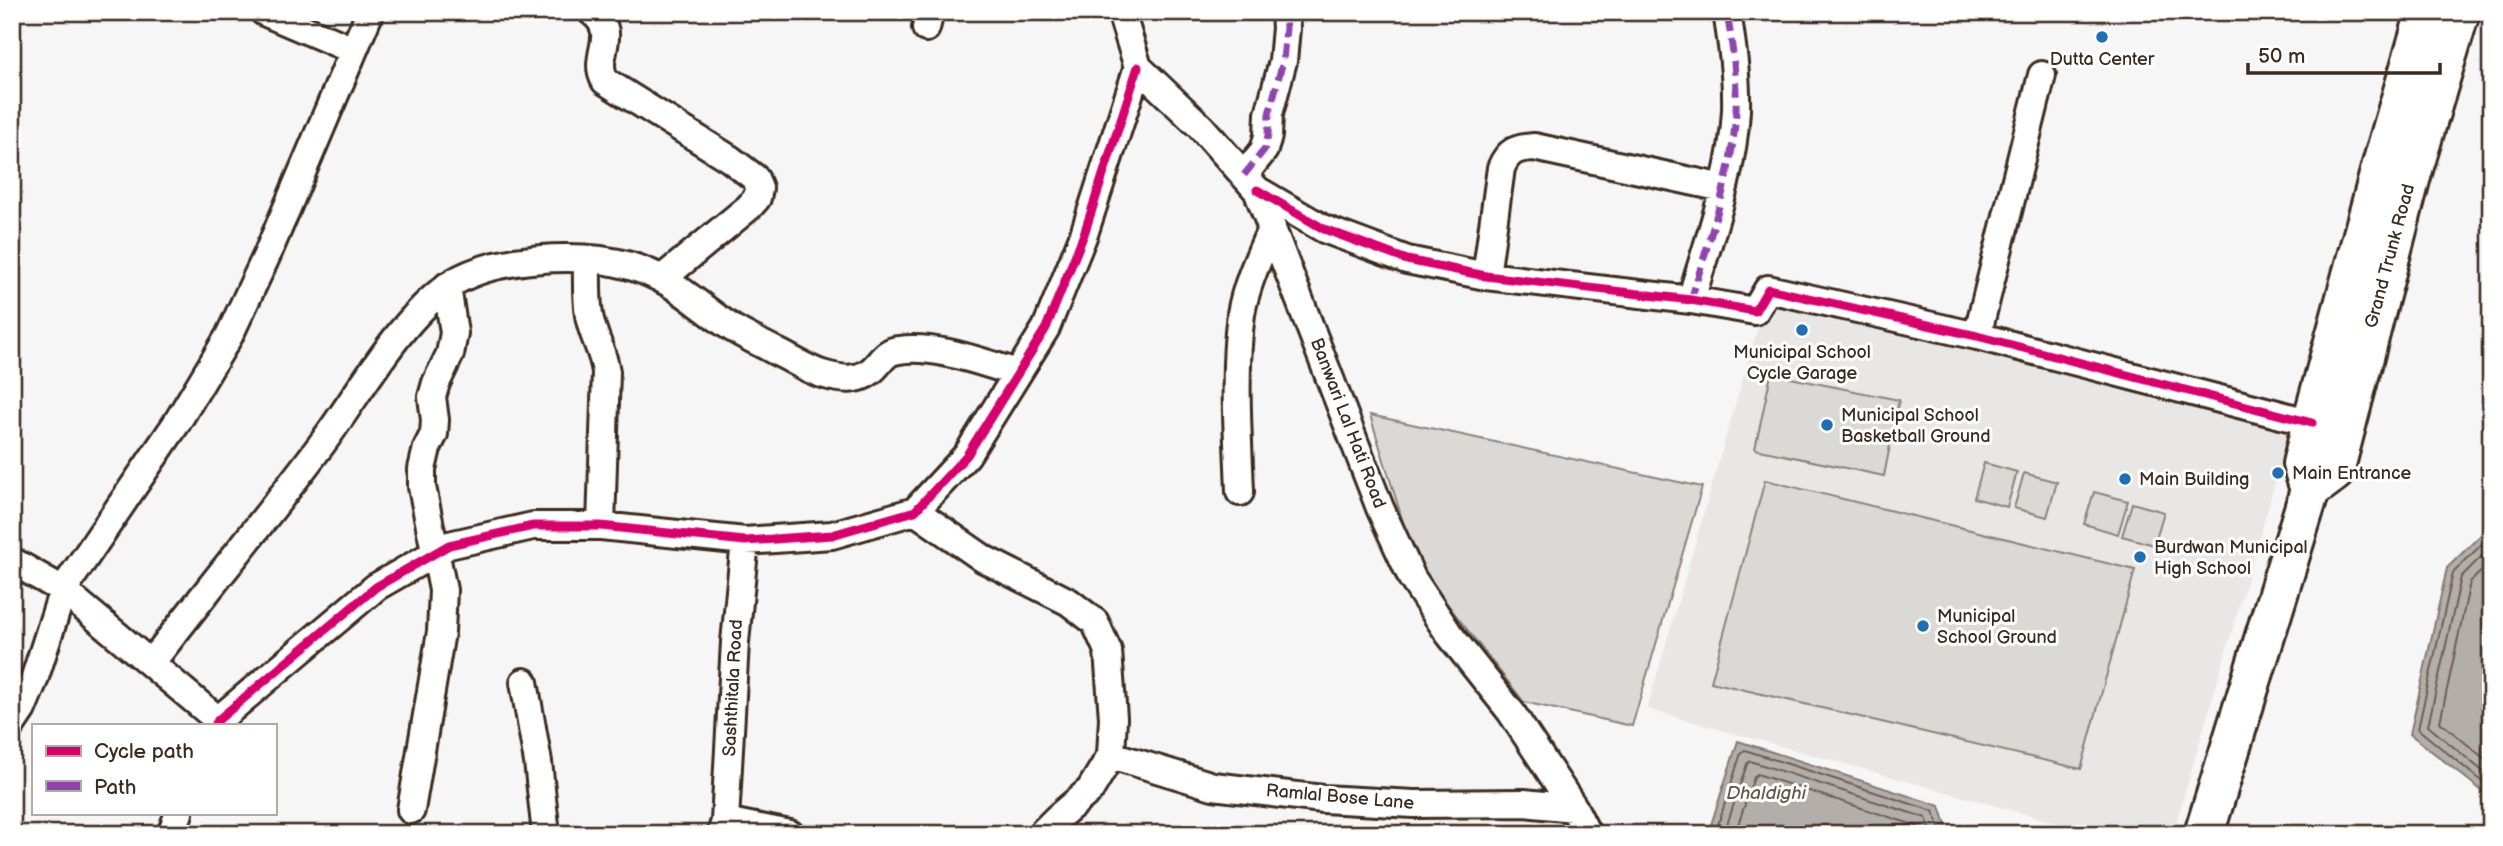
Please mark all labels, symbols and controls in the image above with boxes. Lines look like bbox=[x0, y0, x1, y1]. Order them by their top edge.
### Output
marker: Dutta Center bbox=[2094, 29, 2110, 45]
scale bar bbox=[2248, 32, 2440, 76]
text: 50 m bbox=[2258, 44, 2305, 69]
place label: Dutta Center bbox=[2050, 49, 2155, 70]
street label: Grand Trunk Road bbox=[2361, 182, 2419, 330]
marker: Municipal School Cycle Garage bbox=[1794, 322, 1810, 338]
street label: Banwari Lal Hati Road bbox=[1306, 335, 1390, 511]
place label: Municipal School Cycle Garage bbox=[1733, 342, 1871, 384]
place label: Municipal School Basketball Ground bbox=[1841, 405, 1991, 447]
marker: Municipal School Basketball Ground bbox=[1819, 417, 1835, 433]
place label: Main Entrance bbox=[2292, 463, 2412, 484]
marker: Main Entrance bbox=[2270, 465, 2286, 481]
place label: Main Building bbox=[2139, 469, 2249, 490]
marker: Main Building bbox=[2117, 471, 2133, 487]
place label: Burdwan Municipal High School bbox=[2154, 537, 2308, 579]
marker: Burdwan Municipal High School bbox=[2132, 549, 2148, 565]
place label: Municipal School Ground bbox=[1937, 606, 2057, 648]
marker: Municipal School Ground bbox=[1915, 618, 1931, 634]
street label: Sashthitala Road bbox=[719, 619, 747, 757]
legend bbox=[32, 724, 276, 814]
text: Cycle path bbox=[94, 739, 194, 764]
text: Path bbox=[94, 775, 136, 800]
street label: Ramlal Bose Lane bbox=[1265, 780, 1415, 814]
water label: Dhaldighi bbox=[1726, 782, 1807, 805]

